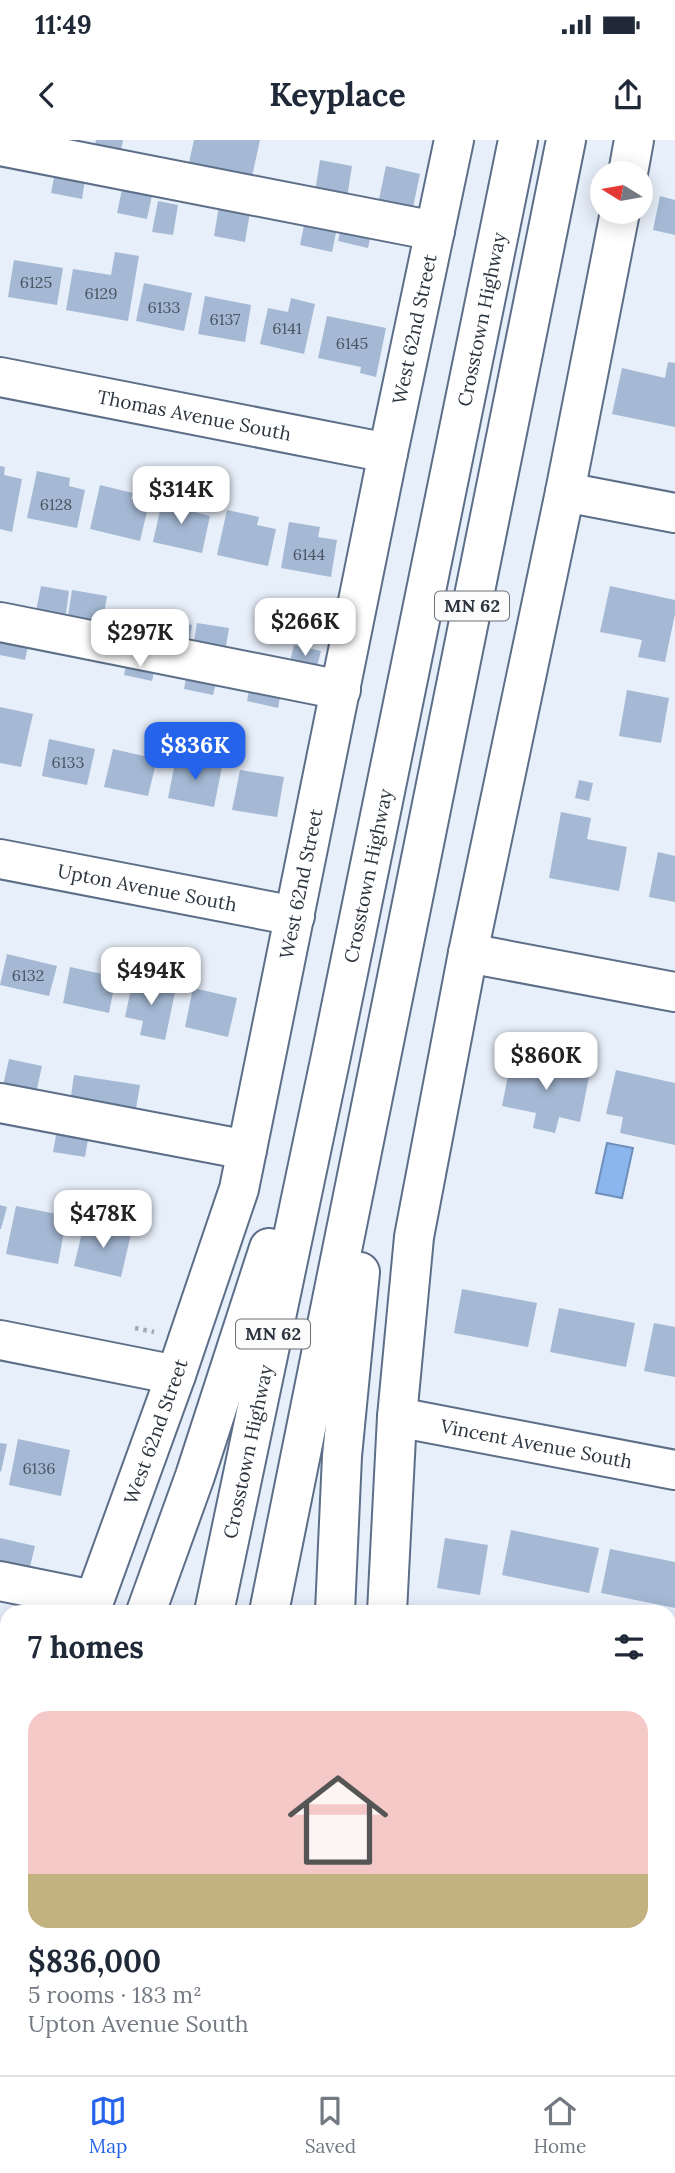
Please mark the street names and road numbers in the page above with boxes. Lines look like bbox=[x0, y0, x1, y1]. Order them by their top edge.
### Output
street label: Crosstown Highway bbox=[452, 230, 511, 409]
street label: West 62nd Street bbox=[387, 251, 442, 406]
street label: Thomas Avenue South bbox=[95, 384, 293, 446]
road number: MN 62 bbox=[435, 592, 509, 620]
street label: Crosstown Highway bbox=[338, 787, 397, 965]
street label: West 62nd Street bbox=[274, 806, 328, 961]
street label: Upton Avenue South bbox=[56, 858, 239, 917]
road number: MN 62 bbox=[236, 1320, 310, 1349]
street label: West 62nd Street bbox=[118, 1355, 193, 1507]
street label: Crosstown Highway bbox=[218, 1362, 278, 1541]
street label: Vincent Avenue South bbox=[438, 1413, 634, 1474]

